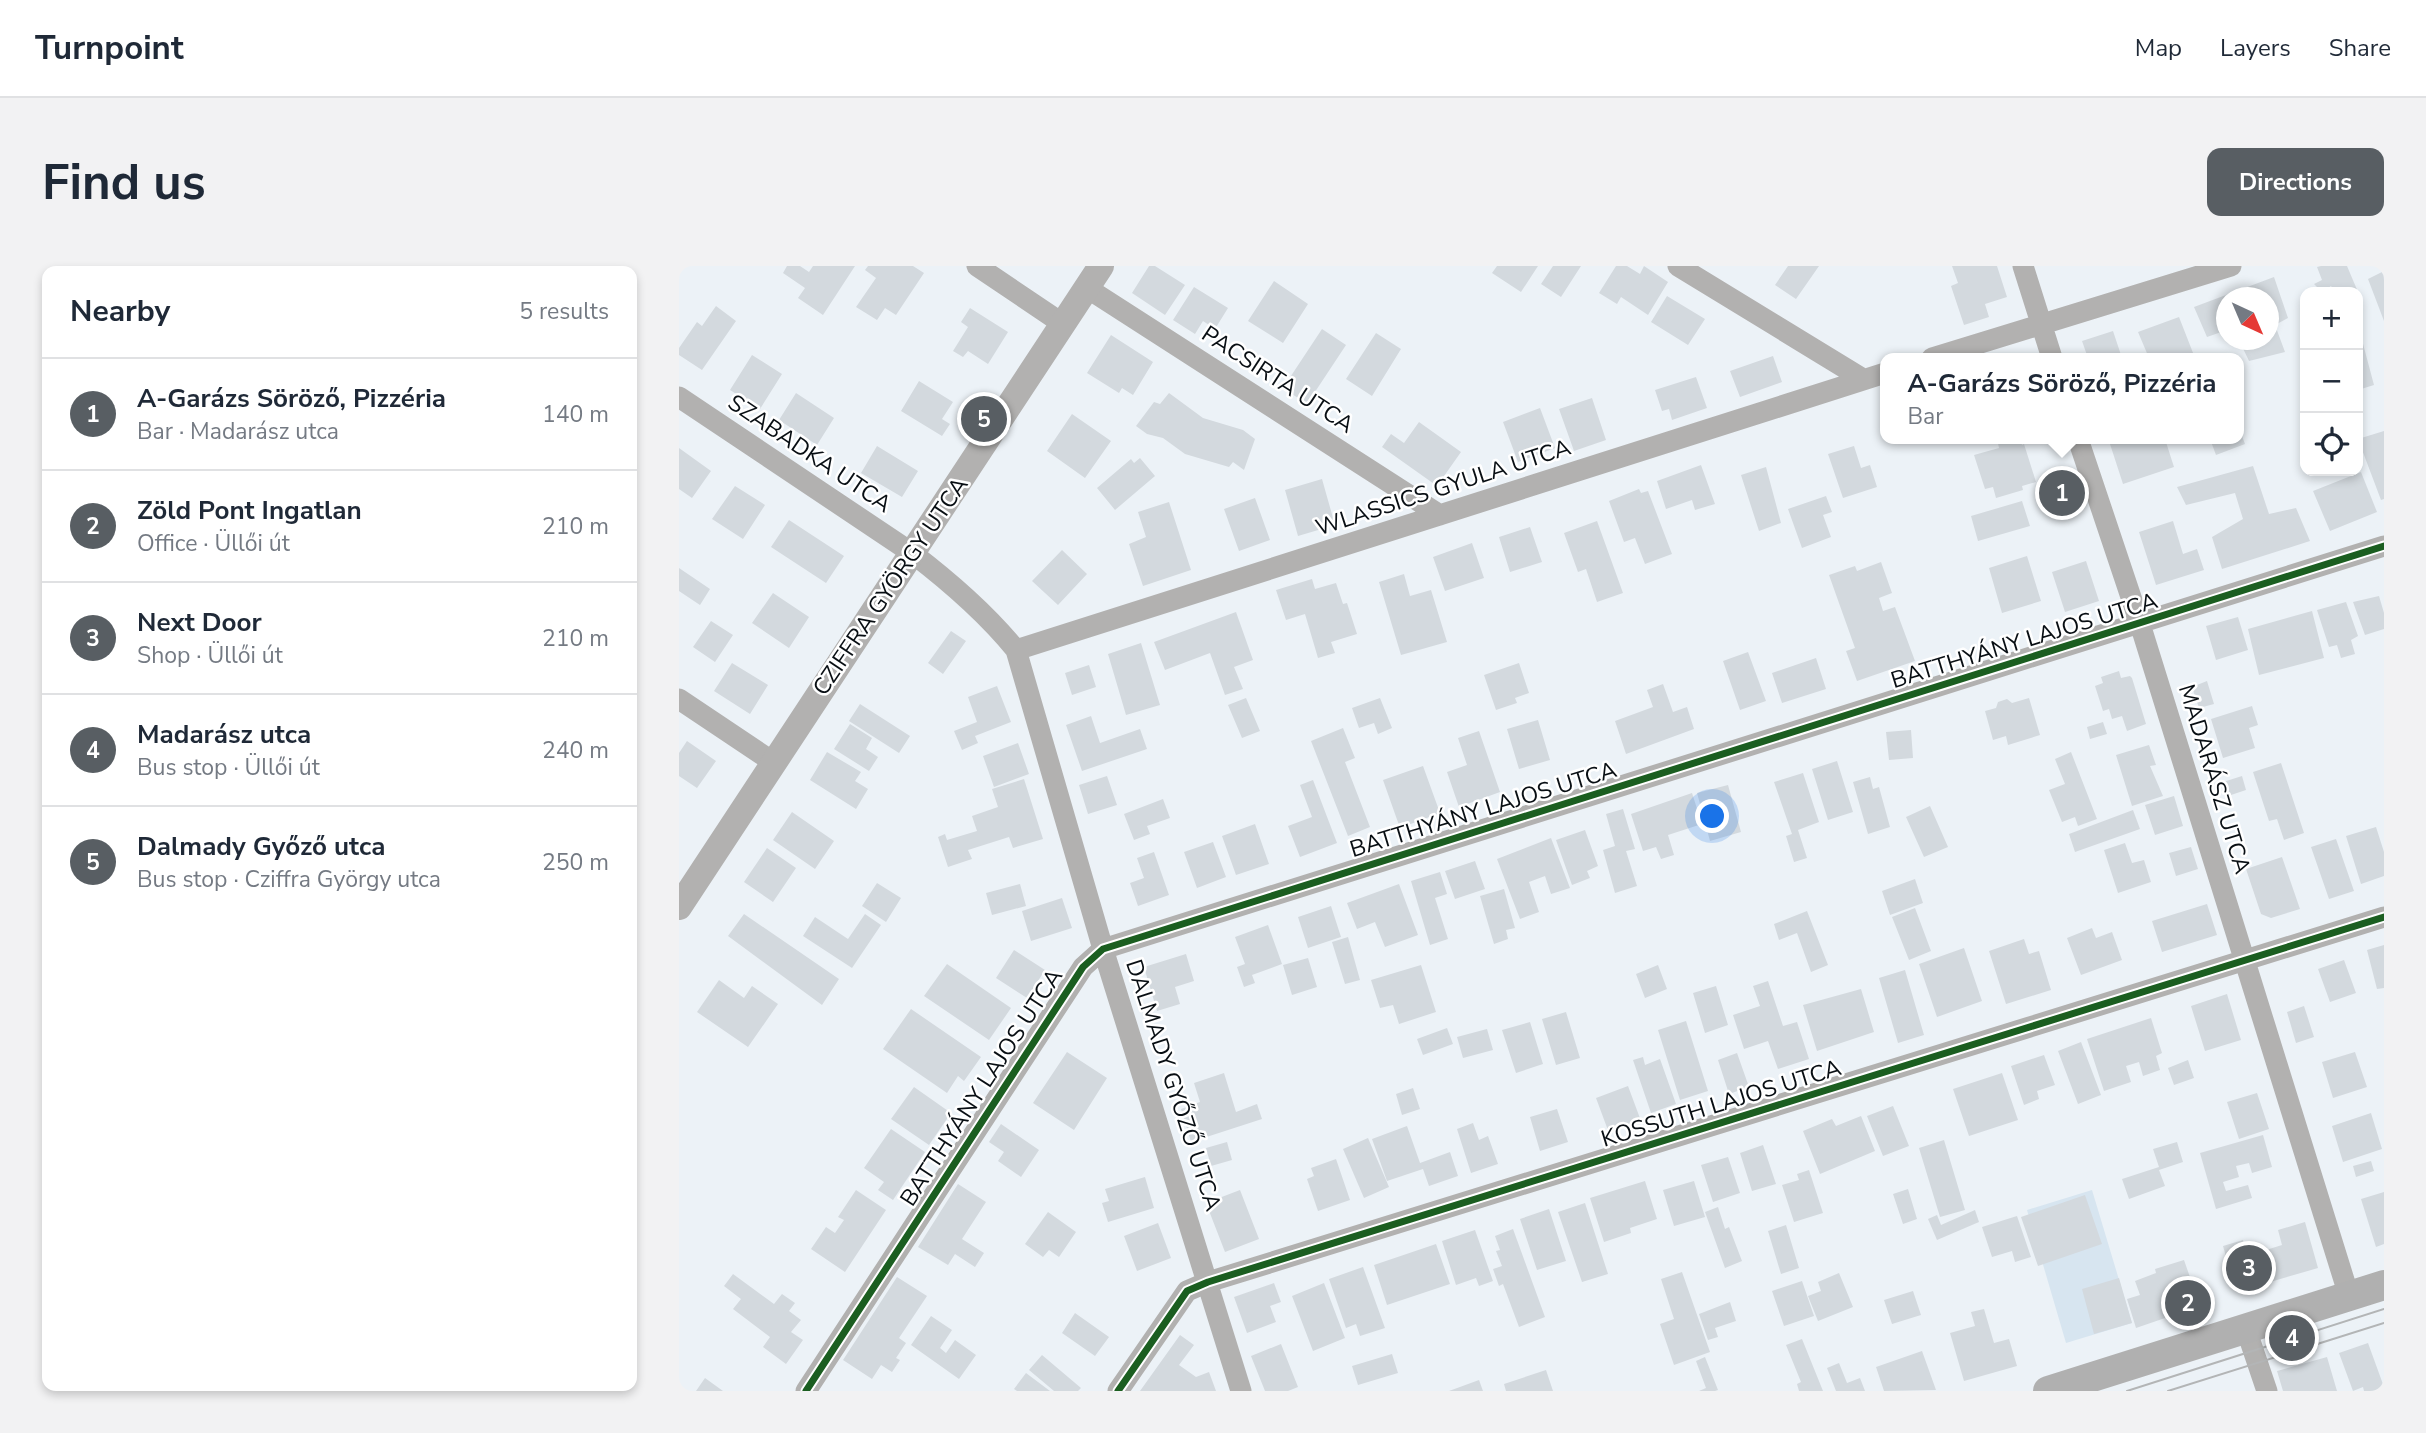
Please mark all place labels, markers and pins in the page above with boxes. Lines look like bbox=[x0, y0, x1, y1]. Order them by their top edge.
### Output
pin: 5 bbox=[961, 393, 1007, 445]
pin: 1 bbox=[2039, 467, 2085, 519]
pin: 3 bbox=[2226, 1242, 2272, 1294]
pin: 2 bbox=[2165, 1277, 2211, 1329]
pin: 4 bbox=[2269, 1312, 2315, 1364]

